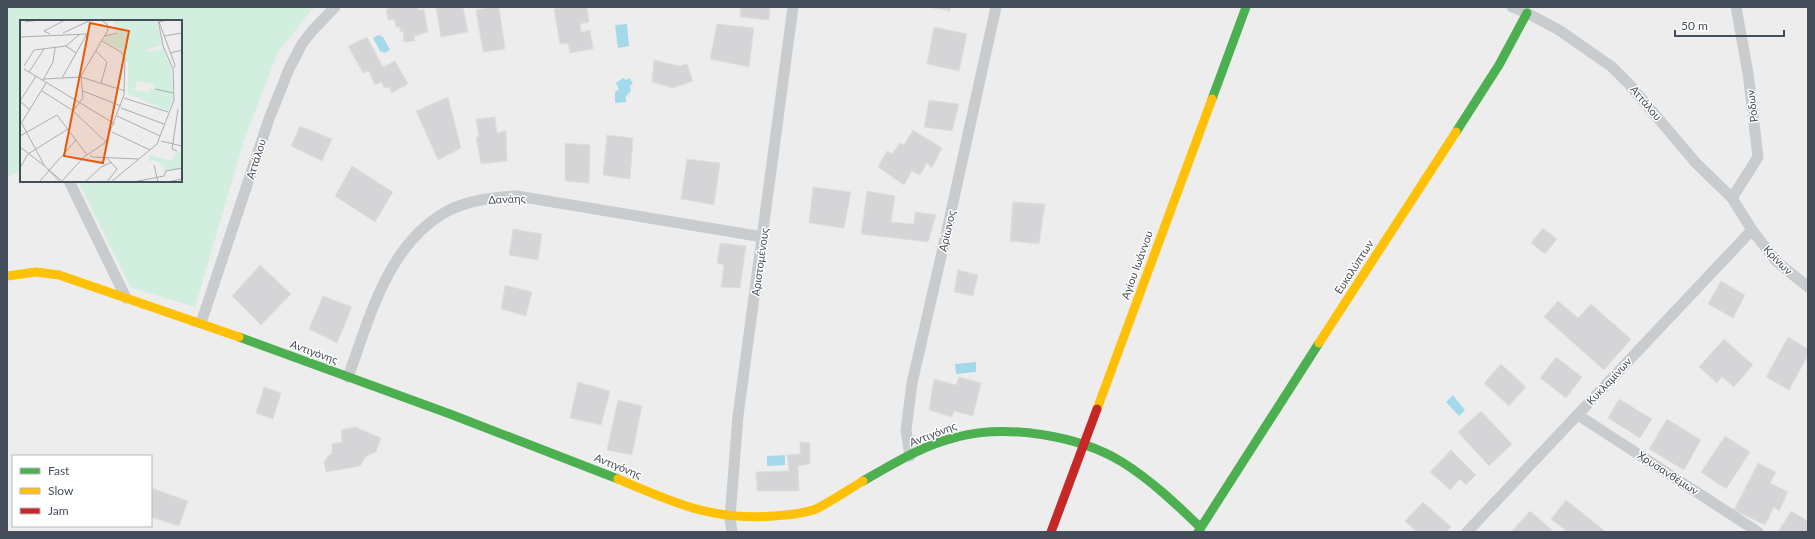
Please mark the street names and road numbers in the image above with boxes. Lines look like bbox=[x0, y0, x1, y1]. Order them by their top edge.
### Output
street label: Αττάλου bbox=[1628, 83, 1665, 123]
street label: Ρόδων bbox=[1743, 89, 1760, 123]
street label: Αττάλου bbox=[243, 137, 268, 181]
street label: Δανάης bbox=[488, 191, 526, 206]
street label: Αρίωνος bbox=[935, 209, 958, 253]
street label: Αριστομένους bbox=[748, 227, 771, 297]
street label: Αγίου Ιωάννου bbox=[1118, 229, 1155, 301]
street label: Ευκαλύπτων bbox=[1331, 237, 1376, 296]
street label: Κρίνων bbox=[1761, 242, 1796, 277]
street label: Αντιγόνης bbox=[289, 337, 340, 366]
street label: Κυκλαμίνων bbox=[1583, 354, 1634, 407]
street label: Αντιγόνης bbox=[907, 419, 958, 448]
street label: Χρυσανθέμων bbox=[1635, 448, 1701, 497]
street label: Αντιγόνης bbox=[593, 450, 644, 481]

